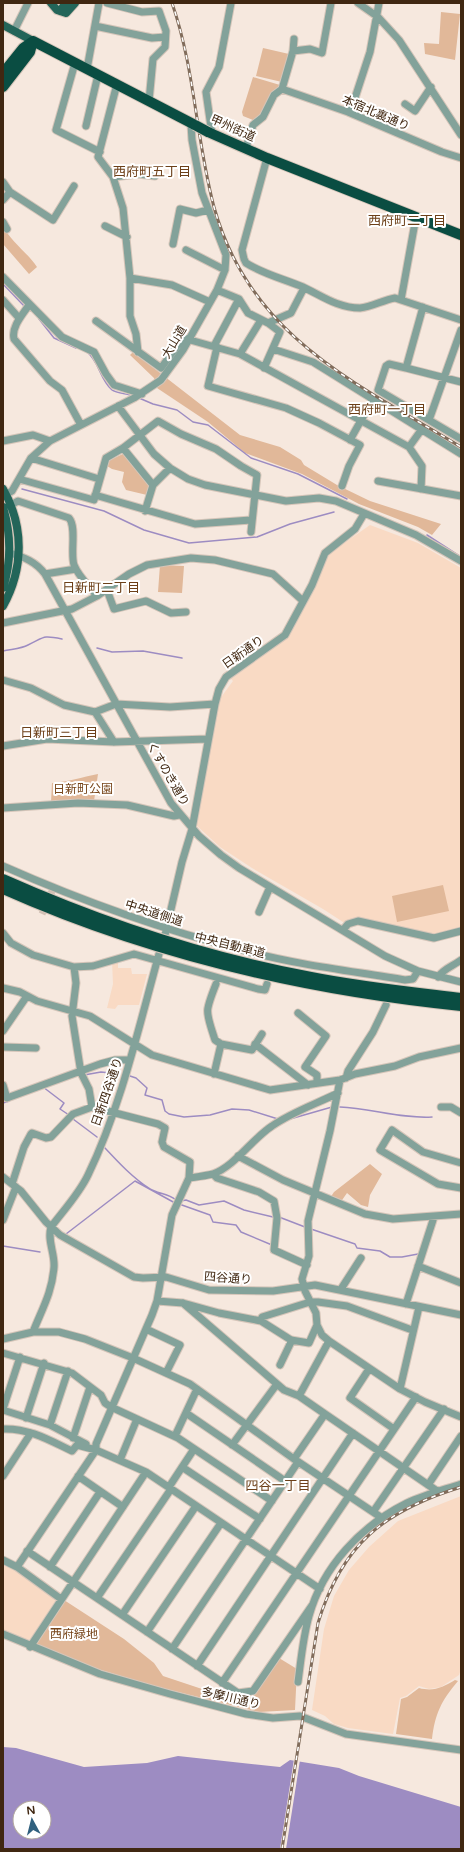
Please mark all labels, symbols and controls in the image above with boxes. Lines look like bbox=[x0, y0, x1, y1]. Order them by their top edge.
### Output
street label: 本宿北裏通り bbox=[340, 92, 412, 134]
street label: 甲州街道 bbox=[208, 112, 258, 144]
district label: 西府町五丁目 bbox=[113, 164, 191, 180]
district label: 西府町二丁目 bbox=[368, 213, 446, 229]
street label: 大山道 bbox=[159, 323, 189, 361]
district label: 西府町一丁目 bbox=[348, 402, 426, 418]
district label: 日新町二丁目 bbox=[62, 580, 140, 596]
street label: 日新通り bbox=[219, 632, 267, 672]
district label: 日新町三丁目 bbox=[20, 725, 98, 741]
street label: くすのき通り bbox=[144, 739, 192, 809]
park label: 日新町公園 bbox=[53, 782, 113, 796]
street label: 中央道側道 bbox=[123, 897, 185, 929]
street label: 中央自動車道 bbox=[193, 929, 267, 961]
street label: 日新四谷通り bbox=[89, 1056, 125, 1128]
street label: 四谷通り bbox=[204, 1269, 252, 1287]
district label: 四谷一丁目 bbox=[245, 1478, 311, 1494]
park label: 西府緑地 bbox=[50, 1627, 98, 1641]
street label: 多摩川通り bbox=[200, 1684, 262, 1712]
north arrow bbox=[12, 1800, 52, 1840]
text: N bbox=[26, 1804, 36, 1818]

